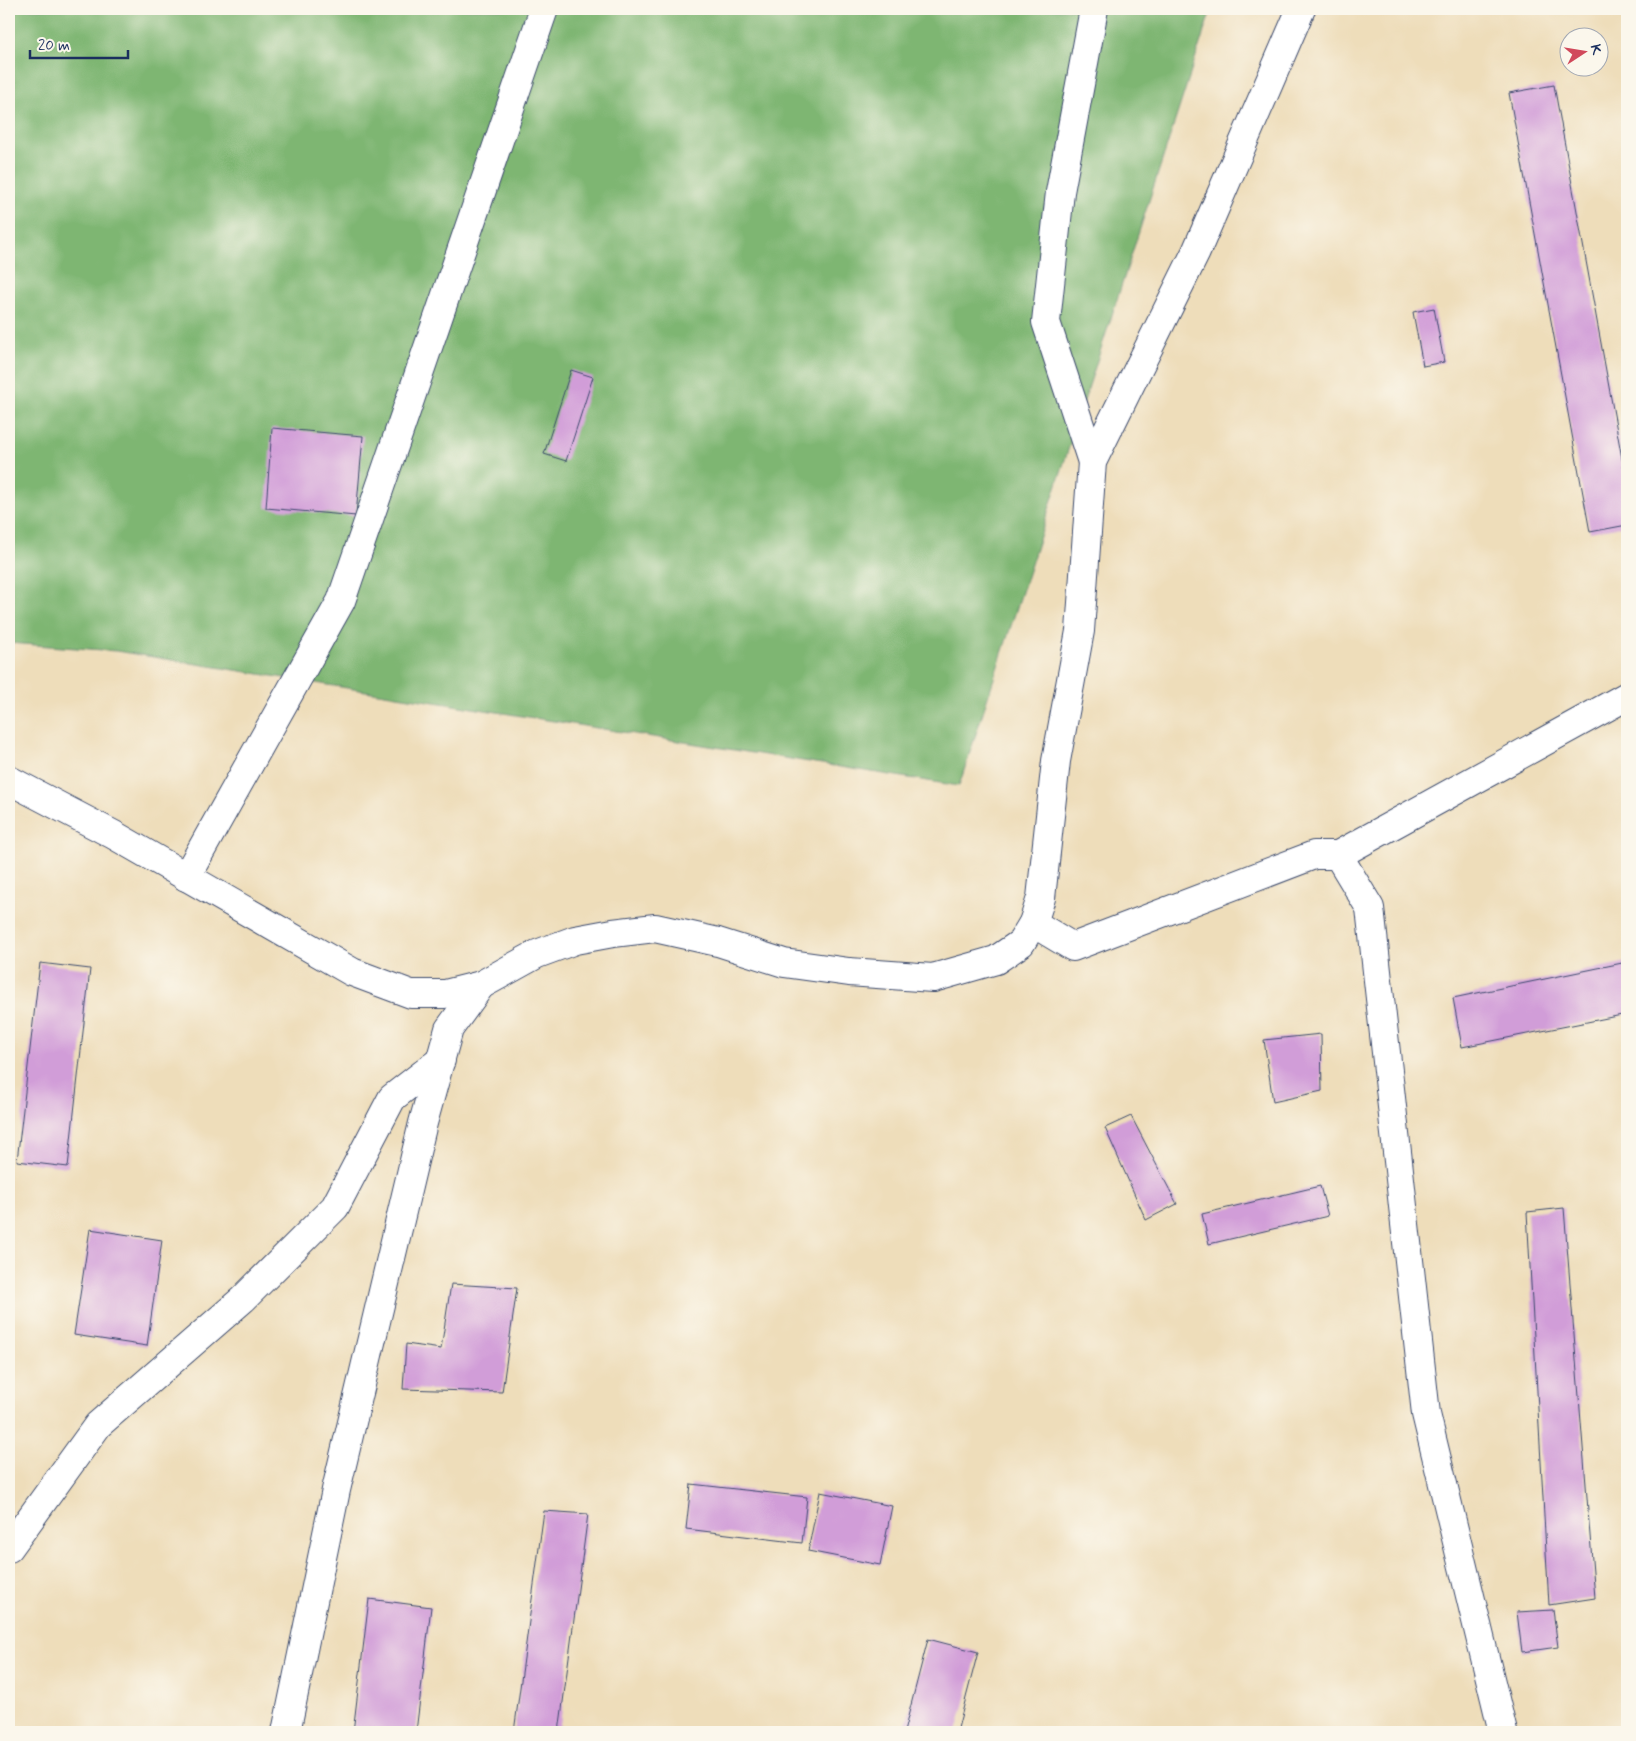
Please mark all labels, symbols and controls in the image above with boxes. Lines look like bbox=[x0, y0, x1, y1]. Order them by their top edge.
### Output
scale bar bbox=[30, 28, 128, 60]
north arrow bbox=[1558, 28, 1608, 78]
text: 20 m bbox=[38, 36, 70, 56]
text: K bbox=[1586, 43, 1606, 57]

